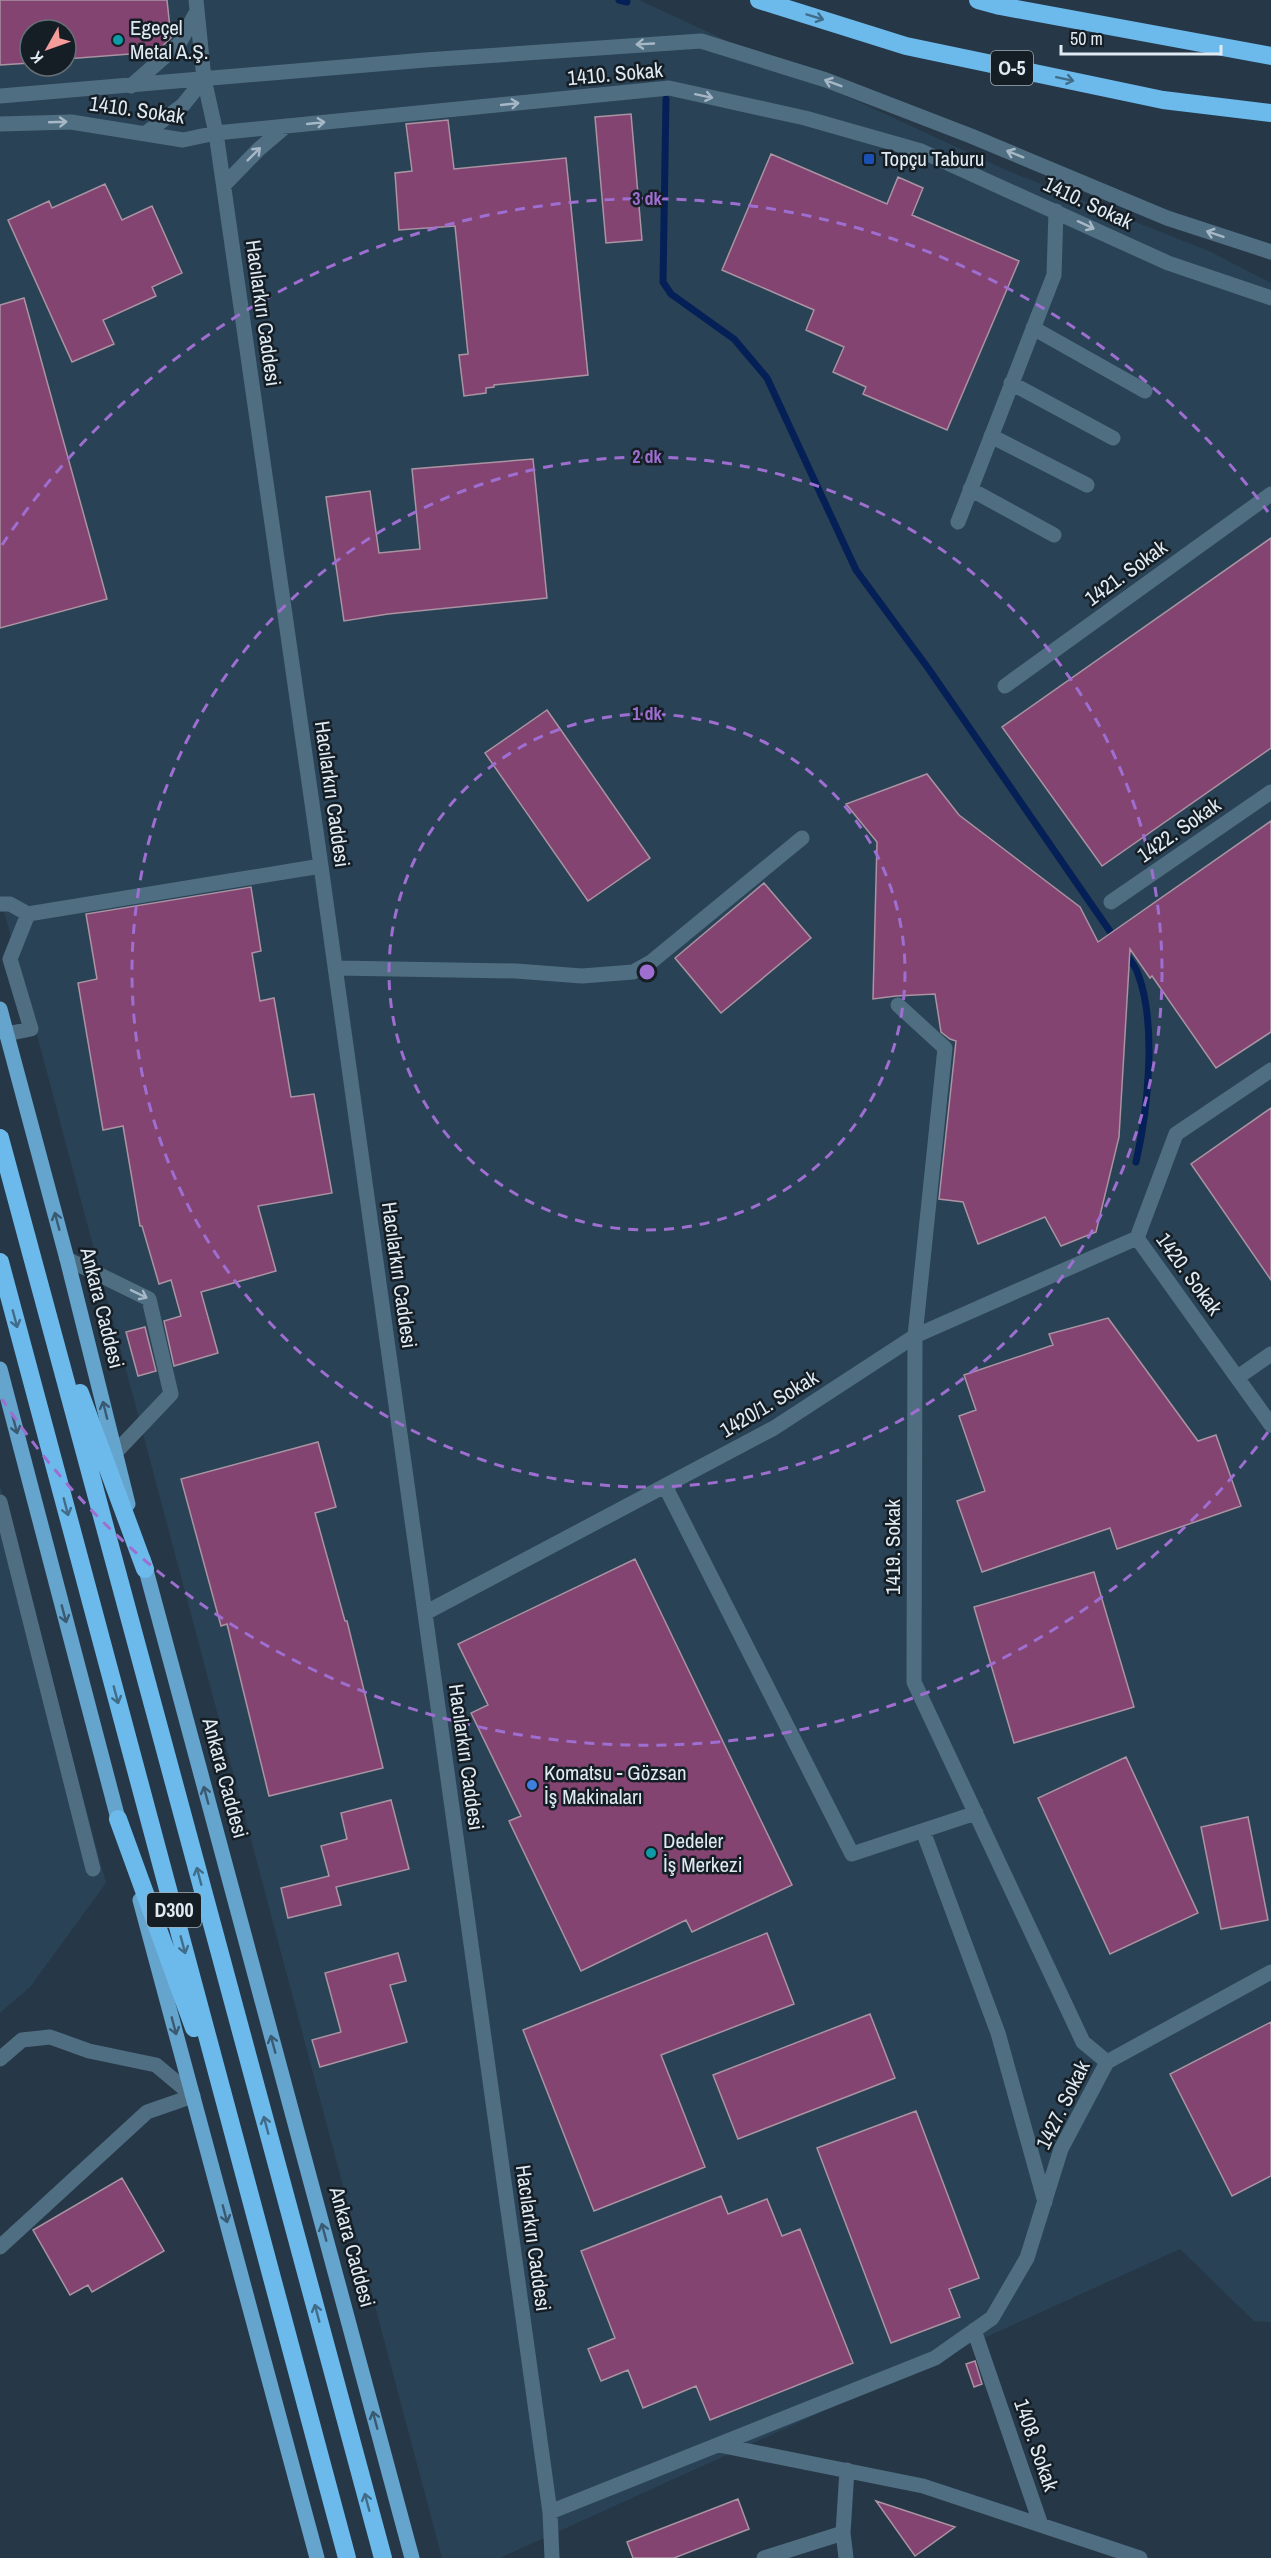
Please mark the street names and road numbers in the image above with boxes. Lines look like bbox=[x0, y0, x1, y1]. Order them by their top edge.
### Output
road number: O-5 bbox=[991, 51, 1033, 85]
street label: 1410. Sokak bbox=[566, 55, 664, 92]
street label: 1410. Sokak bbox=[88, 88, 187, 131]
street label: 1410. Sokak bbox=[1039, 169, 1138, 236]
street label: Hacılarkırı Caddesi bbox=[239, 238, 288, 388]
street label: 1421. Sokak bbox=[1078, 533, 1173, 612]
street label: Hacılarkırı Caddesi bbox=[308, 719, 357, 869]
street label: 1422. Sokak bbox=[1131, 790, 1227, 869]
street label: Hacılarkırı Caddesi bbox=[375, 1200, 424, 1350]
street label: 1420. Sokak bbox=[1150, 1226, 1229, 1321]
street label: Ankara Caddesi bbox=[73, 1243, 131, 1371]
street label: 1420/1. Sokak bbox=[714, 1363, 824, 1444]
street label: 1419. Sokak bbox=[878, 1499, 907, 1595]
street label: Hacılarkırı Caddesi bbox=[442, 1682, 491, 1832]
street label: Ankara Caddesi bbox=[195, 1714, 255, 1841]
road number: D300 bbox=[147, 1893, 201, 1927]
street label: 1427. Sokak bbox=[1029, 2055, 1097, 2154]
street label: Hacılarkırı Caddesi bbox=[509, 2163, 558, 2313]
street label: Ankara Caddesi bbox=[322, 2183, 382, 2310]
street label: 1408. Sokak bbox=[1007, 2395, 1066, 2495]

